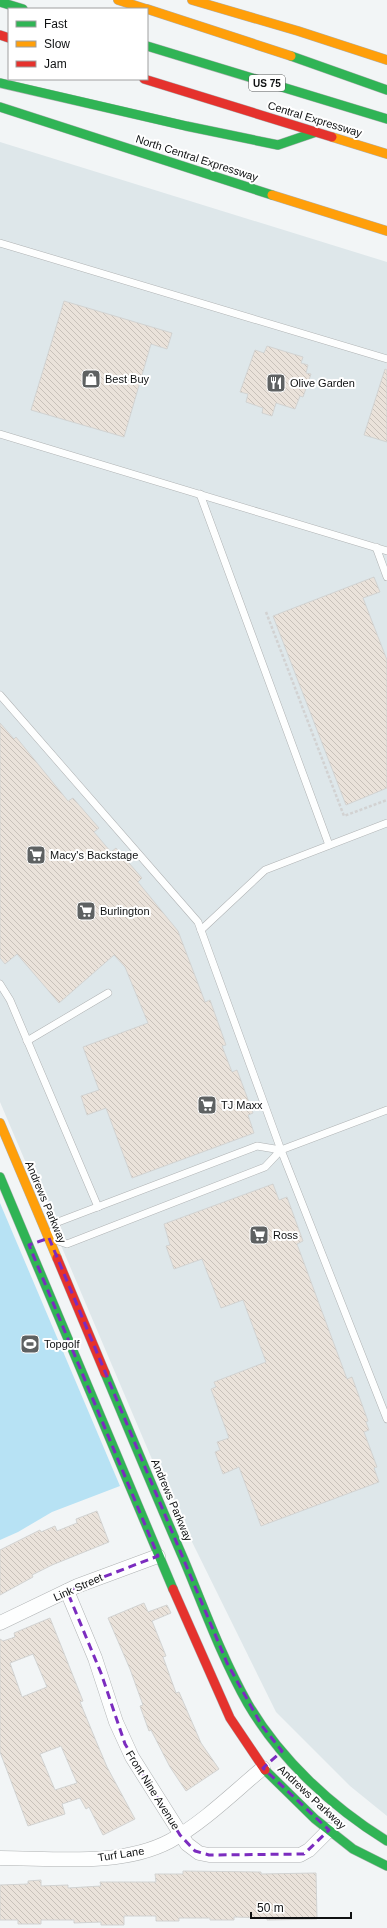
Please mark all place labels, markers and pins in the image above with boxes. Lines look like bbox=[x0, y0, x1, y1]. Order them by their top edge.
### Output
shop icon: Best Buy bbox=[80, 368, 102, 390]
restaurant icon: Olive Garden bbox=[265, 372, 287, 394]
place label: Best Buy bbox=[105, 373, 150, 385]
place label: Olive Garden bbox=[290, 377, 355, 389]
supermarket icon: Macy's Backstage bbox=[25, 844, 47, 866]
place label: Macy's Backstage bbox=[50, 849, 138, 861]
supermarket icon: Burlington bbox=[75, 900, 97, 922]
place label: Burlington bbox=[100, 905, 150, 917]
supermarket icon: TJ Maxx bbox=[196, 1094, 218, 1116]
place label: TJ Maxx bbox=[221, 1099, 263, 1111]
supermarket icon: Ross bbox=[248, 1224, 270, 1246]
place label: Ross bbox=[273, 1229, 299, 1241]
sports icon: Topgolf bbox=[19, 1333, 41, 1355]
place label: Topgolf bbox=[44, 1338, 80, 1350]

